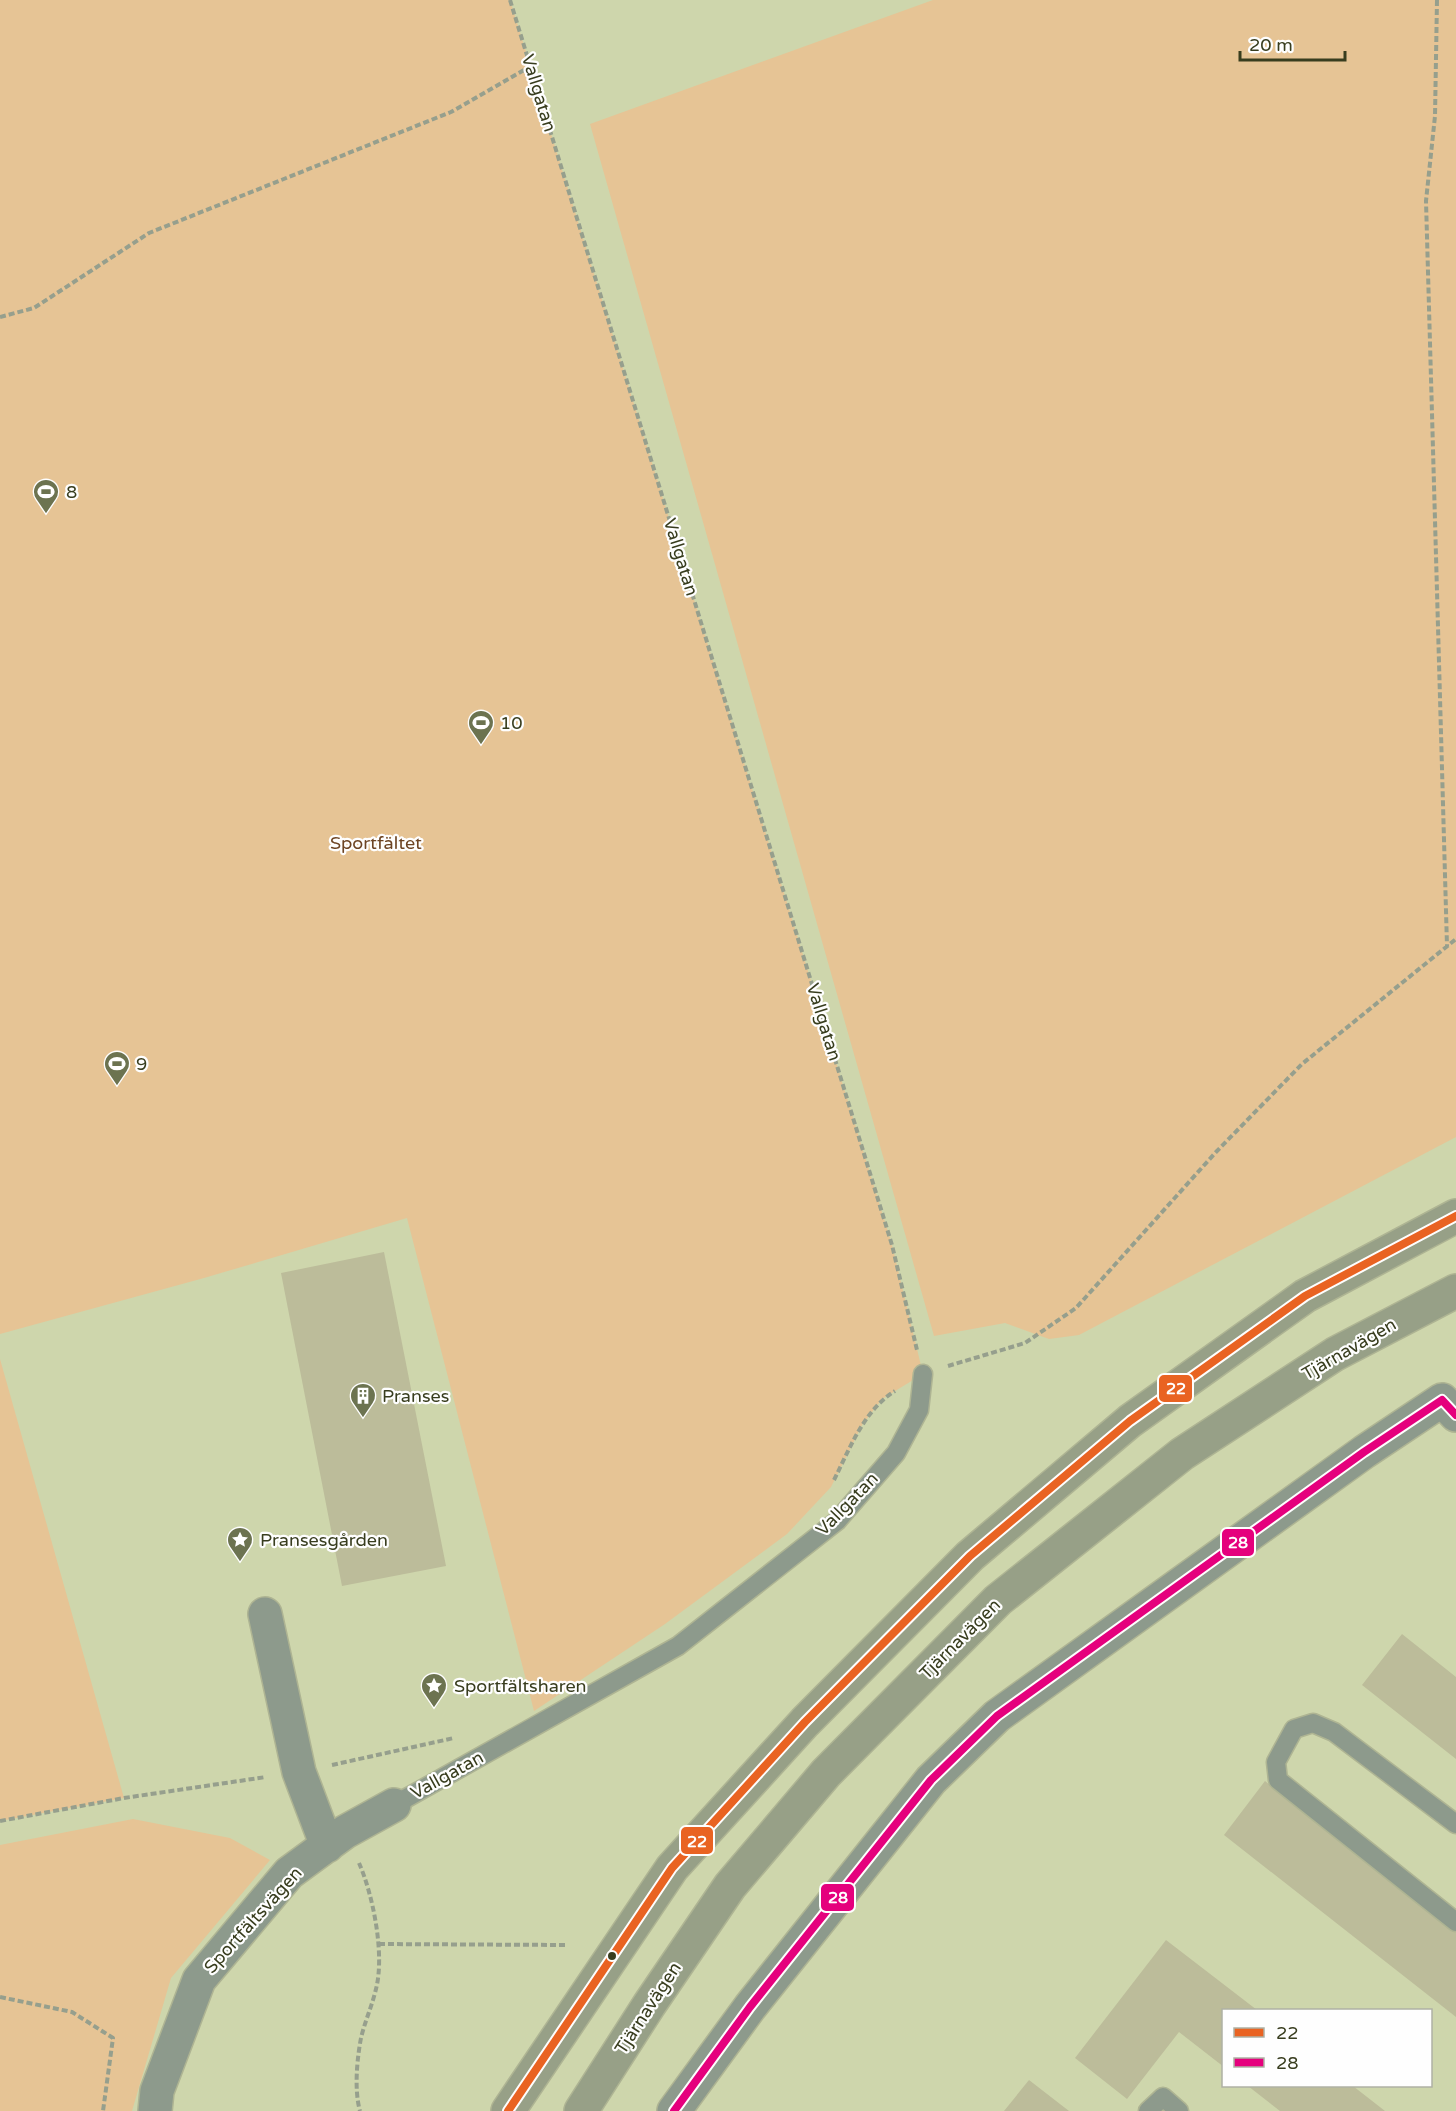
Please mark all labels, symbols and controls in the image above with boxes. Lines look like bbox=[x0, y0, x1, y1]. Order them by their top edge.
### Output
scale bar bbox=[1240, 24, 1345, 62]
text: 20 m bbox=[1249, 34, 1293, 56]
street label: Vallgatan bbox=[517, 52, 561, 134]
sports icon: 8 bbox=[31, 477, 61, 515]
place label: 8 bbox=[66, 481, 77, 503]
street label: Vallgatan bbox=[659, 516, 703, 598]
sports icon: 10 bbox=[466, 708, 496, 746]
place label: 10 bbox=[500, 712, 523, 734]
park label: Sportfältet bbox=[330, 832, 422, 854]
street label: Vallgatan bbox=[802, 981, 846, 1063]
sports icon: 9 bbox=[102, 1049, 132, 1087]
place label: 9 bbox=[136, 1053, 147, 1075]
street label: Tjärnavägen bbox=[1298, 1313, 1400, 1385]
line badge: 22 bbox=[1158, 1374, 1193, 1403]
text: 22 bbox=[1166, 1379, 1186, 1399]
building icon: Pranses bbox=[348, 1381, 378, 1419]
place label: Pranses bbox=[382, 1385, 449, 1407]
street label: Vallgatan bbox=[811, 1468, 883, 1540]
place icon: Pransesgården bbox=[225, 1525, 255, 1563]
line badge: 28 bbox=[1221, 1528, 1255, 1557]
place label: Pransesgården bbox=[260, 1529, 388, 1551]
text: 28 bbox=[1228, 1533, 1248, 1553]
street label: Tjärnavägen bbox=[915, 1594, 1005, 1684]
place icon: Sportfältsharen bbox=[419, 1671, 449, 1709]
place label: Sportfältsharen bbox=[454, 1675, 587, 1697]
street label: Vallgatan bbox=[407, 1746, 487, 1804]
line badge: 22 bbox=[680, 1826, 714, 1855]
text: 22 bbox=[687, 1832, 707, 1852]
street label: Sportfältsvägen bbox=[199, 1862, 307, 1978]
line badge: 28 bbox=[820, 1883, 855, 1912]
text: 28 bbox=[828, 1888, 848, 1908]
unlabelled marker bbox=[606, 1950, 618, 1962]
street label: Tjärnavägen bbox=[610, 1958, 686, 2058]
legend bbox=[1222, 2009, 1432, 2087]
text: 22 bbox=[1276, 2022, 1299, 2044]
text: 28 bbox=[1276, 2052, 1299, 2074]

